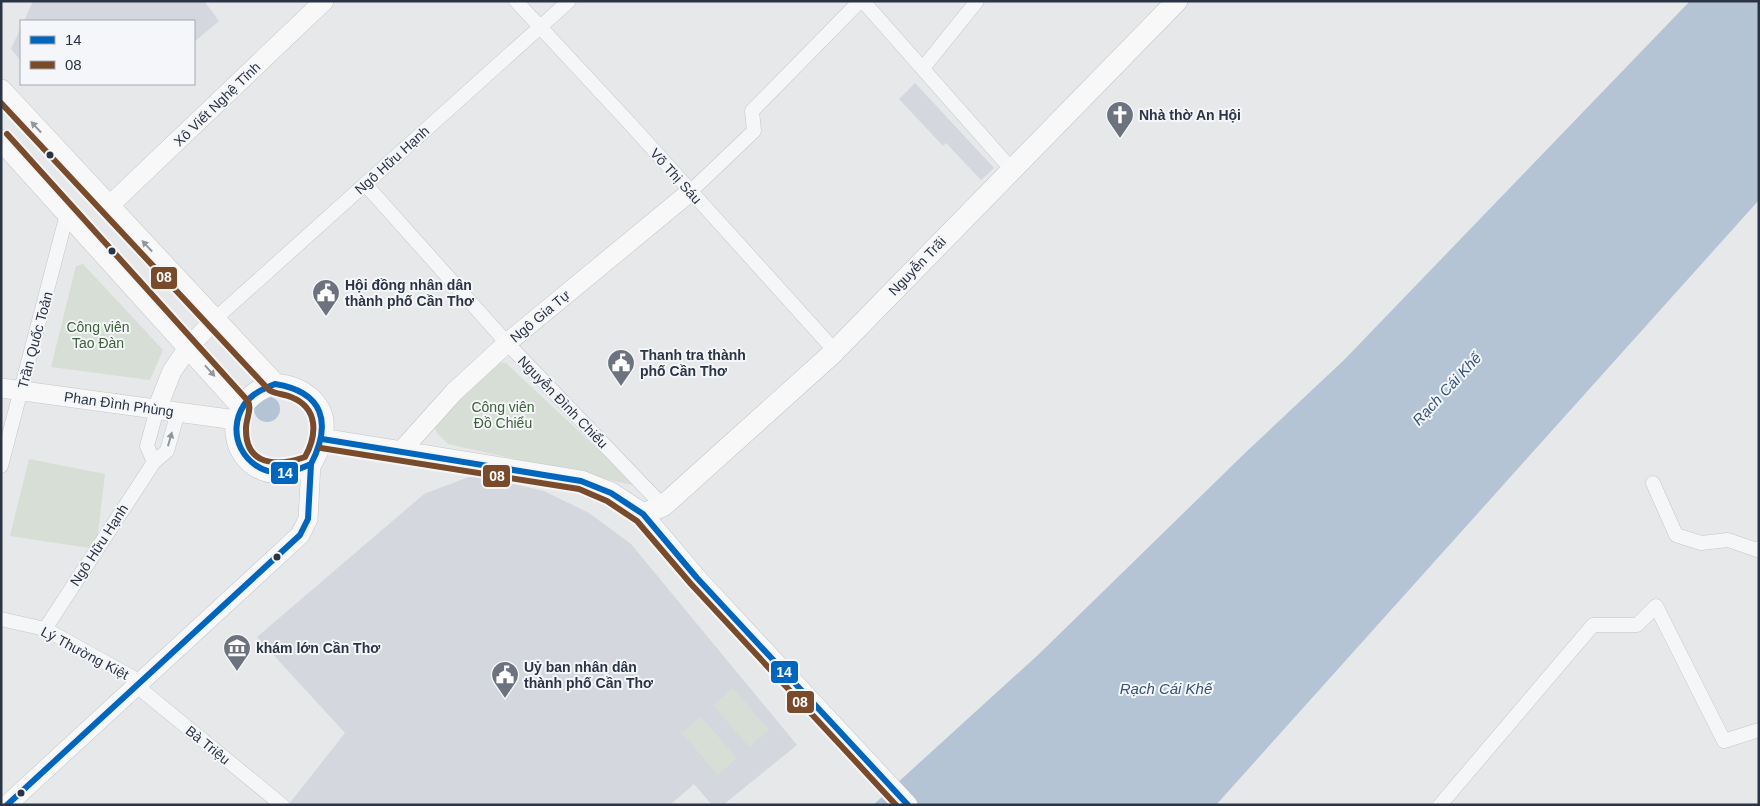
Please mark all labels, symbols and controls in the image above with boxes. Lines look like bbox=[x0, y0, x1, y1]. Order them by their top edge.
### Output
legend bbox=[20, 20, 195, 85]
text: 14 bbox=[65, 31, 82, 48]
text: 08 bbox=[65, 56, 82, 73]
street label: Xô Viết Nghệ Tĩnh bbox=[170, 59, 264, 149]
church icon: Nhà thờ An Hội bbox=[1105, 100, 1135, 139]
place label: Nhà thờ An Hội bbox=[1139, 107, 1241, 123]
one-way arrow bbox=[30, 122, 42, 134]
street label: Ngô Hữu Hạnh bbox=[352, 123, 432, 197]
street label: Võ Thị Sáu bbox=[647, 145, 705, 207]
unlabelled marker bbox=[45, 150, 55, 160]
street label: Nguyễn Trãi bbox=[885, 233, 949, 299]
one-way arrow bbox=[141, 241, 153, 253]
unlabelled marker bbox=[107, 246, 117, 256]
line badge: 08 bbox=[150, 266, 178, 290]
text: 08 bbox=[156, 269, 172, 285]
place label: Hội đồng nhân dân thành phố Cần Thơ bbox=[345, 277, 474, 309]
public building icon: Hội đồng nhân dân thành phố Cần Thơ bbox=[311, 278, 341, 317]
street label: Ngô Gia Tự bbox=[507, 286, 573, 346]
street label: Trần Quốc Toản bbox=[14, 290, 56, 390]
park label: Công viên Tao Đàn bbox=[66, 319, 130, 351]
place label: Thanh tra thành phố Cần Thơ bbox=[640, 347, 746, 379]
public building icon: Thanh tra thành phố Cần Thơ bbox=[606, 348, 636, 387]
water label: Rạch Cái Khế bbox=[1409, 348, 1486, 428]
street label: Nguyễn Đình Chiểu bbox=[515, 352, 611, 452]
one-way arrow bbox=[204, 365, 215, 378]
street label: Phan Đình Phùng bbox=[63, 388, 175, 420]
park label: Công viên Đồ Chiểu bbox=[471, 399, 535, 431]
one-way arrow bbox=[166, 432, 174, 447]
line badge: 14 bbox=[270, 461, 299, 485]
line badge: 08 bbox=[482, 464, 511, 488]
text: 14 bbox=[277, 465, 293, 481]
text: 08 bbox=[489, 468, 505, 484]
street label: Ngô Hữu Hạnh bbox=[67, 501, 131, 589]
unlabelled marker bbox=[272, 552, 282, 562]
street label: Lý Thường Kiệt bbox=[38, 623, 132, 683]
museum icon: khám lớn Cần Thơ bbox=[222, 633, 252, 672]
place label: khám lớn Cần Thơ bbox=[256, 640, 380, 656]
place label: Uỷ ban nhân dân thành phố Cần Thơ bbox=[524, 659, 653, 691]
public building icon: Uỷ ban nhân dân thành phố Cần Thơ bbox=[490, 660, 520, 699]
line badge: 14 bbox=[770, 660, 799, 684]
text: 14 bbox=[776, 664, 792, 680]
water label: Rạch Cái Khế bbox=[1120, 680, 1214, 697]
line badge: 08 bbox=[786, 690, 815, 714]
text: 08 bbox=[792, 694, 808, 710]
street label: Bà Triệu bbox=[183, 722, 233, 768]
unlabelled marker bbox=[16, 788, 26, 798]

